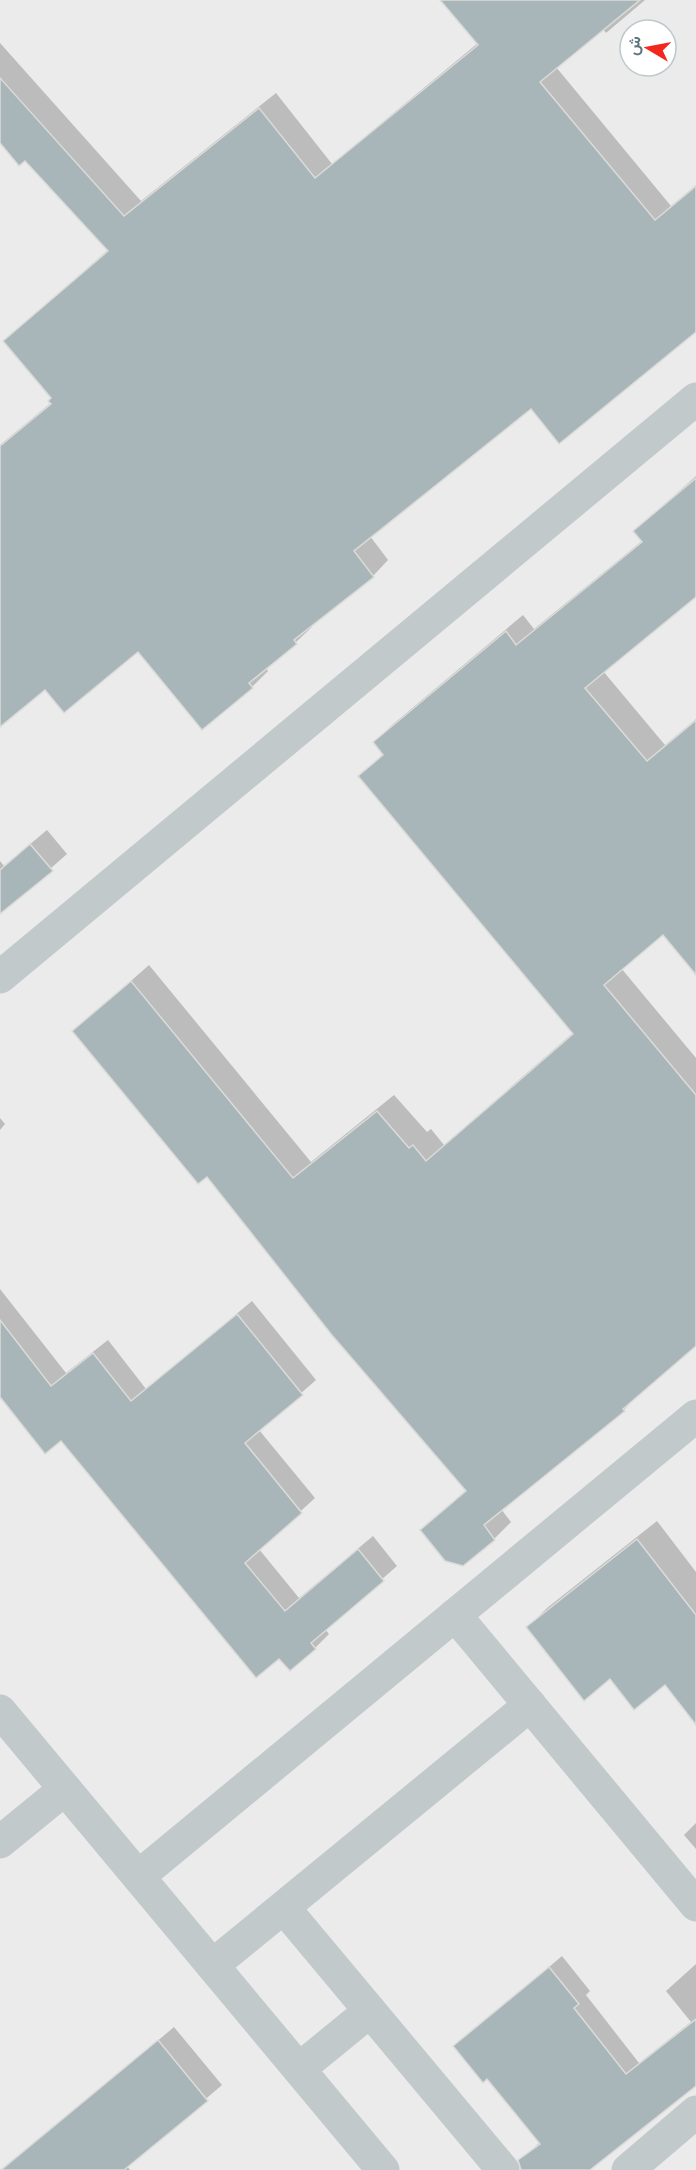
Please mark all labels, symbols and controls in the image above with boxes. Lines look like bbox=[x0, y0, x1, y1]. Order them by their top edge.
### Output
north arrow bbox=[618, 18, 678, 78]
text: ش bbox=[623, 34, 645, 57]

